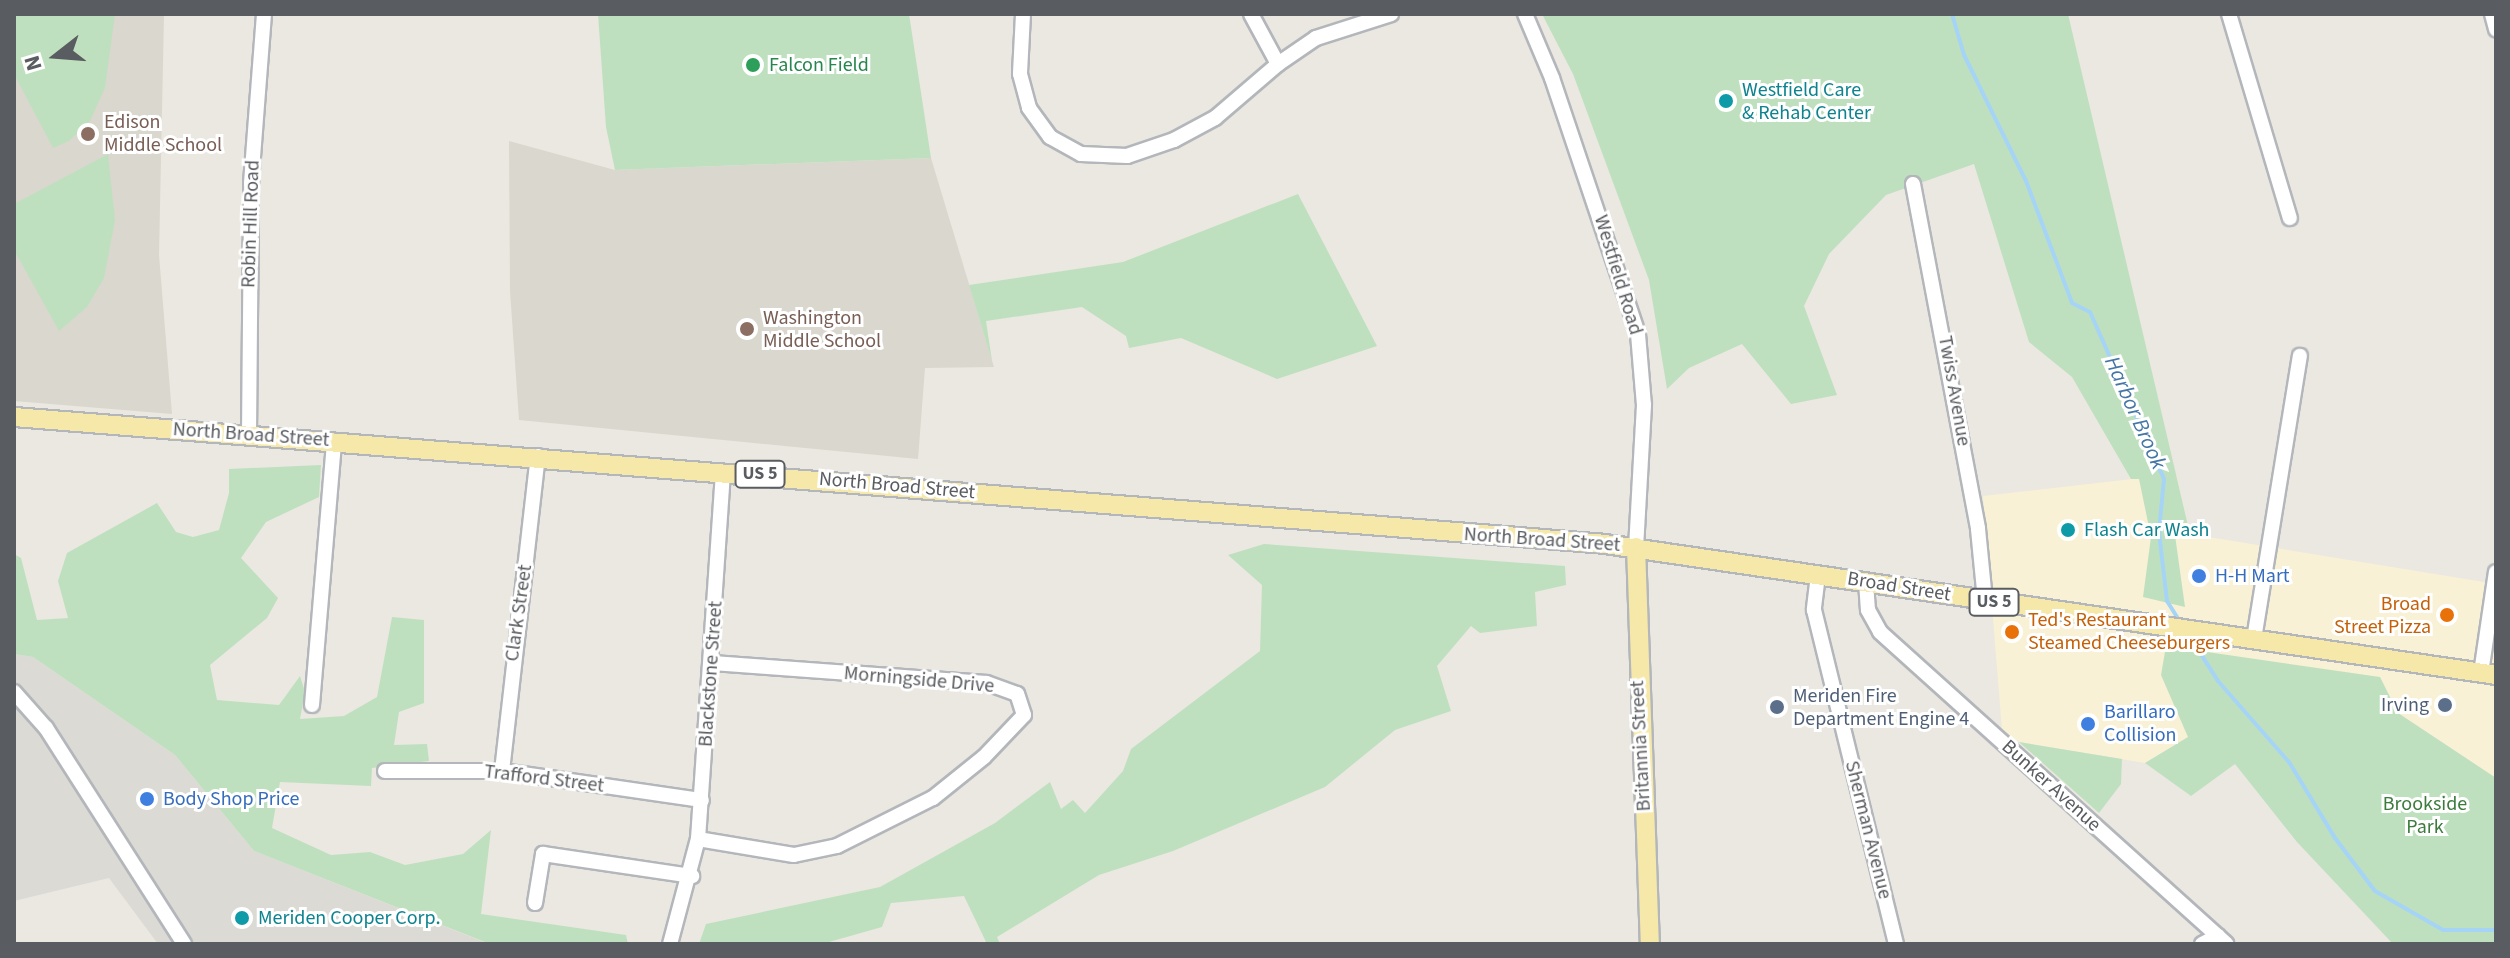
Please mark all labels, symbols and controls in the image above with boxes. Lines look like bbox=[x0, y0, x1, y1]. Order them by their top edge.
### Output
north arrow bbox=[16, 16, 96, 96]
text: N bbox=[16, 51, 50, 75]
place label: Falcon Field bbox=[769, 53, 869, 77]
marker: Falcon Field bbox=[744, 56, 762, 74]
place label: Westfield Care & Rehab Center bbox=[1742, 78, 1871, 125]
marker: Westfield Care & Rehab Center bbox=[1717, 92, 1735, 110]
place label: Edison Middle School bbox=[104, 110, 222, 157]
marker: Edison Middle School bbox=[79, 125, 97, 143]
street label: Robin Hill Road bbox=[237, 160, 265, 288]
street label: Westfield Road bbox=[1588, 212, 1648, 338]
place label: Washington Middle School bbox=[763, 306, 881, 353]
marker: Washington Middle School bbox=[738, 320, 756, 338]
street label: Twiss Avenue bbox=[1932, 334, 1976, 448]
water label: Harbor Brook bbox=[2098, 352, 2172, 474]
street label: North Broad Street bbox=[172, 418, 330, 452]
road number: US 5 bbox=[734, 460, 786, 488]
street label: North Broad Street bbox=[818, 467, 976, 505]
place label: Flash Car Wash bbox=[2084, 518, 2209, 542]
marker: Flash Car Wash bbox=[2059, 521, 2077, 539]
street label: North Broad Street bbox=[1463, 523, 1621, 557]
street label: Clark Street bbox=[500, 563, 538, 663]
place label: H-H Mart bbox=[2215, 564, 2290, 588]
street label: Broad Street bbox=[1846, 567, 1952, 607]
marker: H-H Mart bbox=[2190, 567, 2208, 585]
road number: US 5 bbox=[1968, 588, 2020, 616]
place label: Broad Street Pizza bbox=[2334, 592, 2431, 639]
street label: Blackstone Street bbox=[694, 600, 728, 748]
marker: Broad Street Pizza bbox=[2438, 606, 2456, 624]
place label: Ted's Restaurant Steamed Cheeseburgers bbox=[2028, 608, 2230, 655]
marker: Ted's Restaurant Steamed Cheeseburgers bbox=[2003, 623, 2021, 641]
street label: Morningside Drive bbox=[843, 661, 995, 699]
street label: Britannia Street bbox=[1626, 680, 1656, 812]
place label: Meriden Fire Department Engine 4 bbox=[1793, 684, 1969, 731]
place label: Irving bbox=[2381, 693, 2429, 717]
marker: Irving bbox=[2436, 696, 2454, 714]
marker: Meriden Fire Department Engine 4 bbox=[1768, 698, 1786, 716]
place label: Barillaro Collision bbox=[2104, 700, 2176, 747]
marker: Barillaro Collision bbox=[2079, 715, 2097, 733]
street label: Bunker Avenue bbox=[1996, 735, 2106, 837]
street label: Sherman Avenue bbox=[1839, 758, 1897, 902]
street label: Trafford Street bbox=[483, 760, 605, 798]
place label: Body Shop Price bbox=[163, 787, 299, 811]
marker: Body Shop Price bbox=[138, 790, 156, 808]
park label: Brookside Park bbox=[2383, 792, 2467, 839]
place label: Meriden Cooper Corp. bbox=[258, 906, 440, 930]
marker: Meriden Cooper Corp. bbox=[233, 909, 251, 927]

